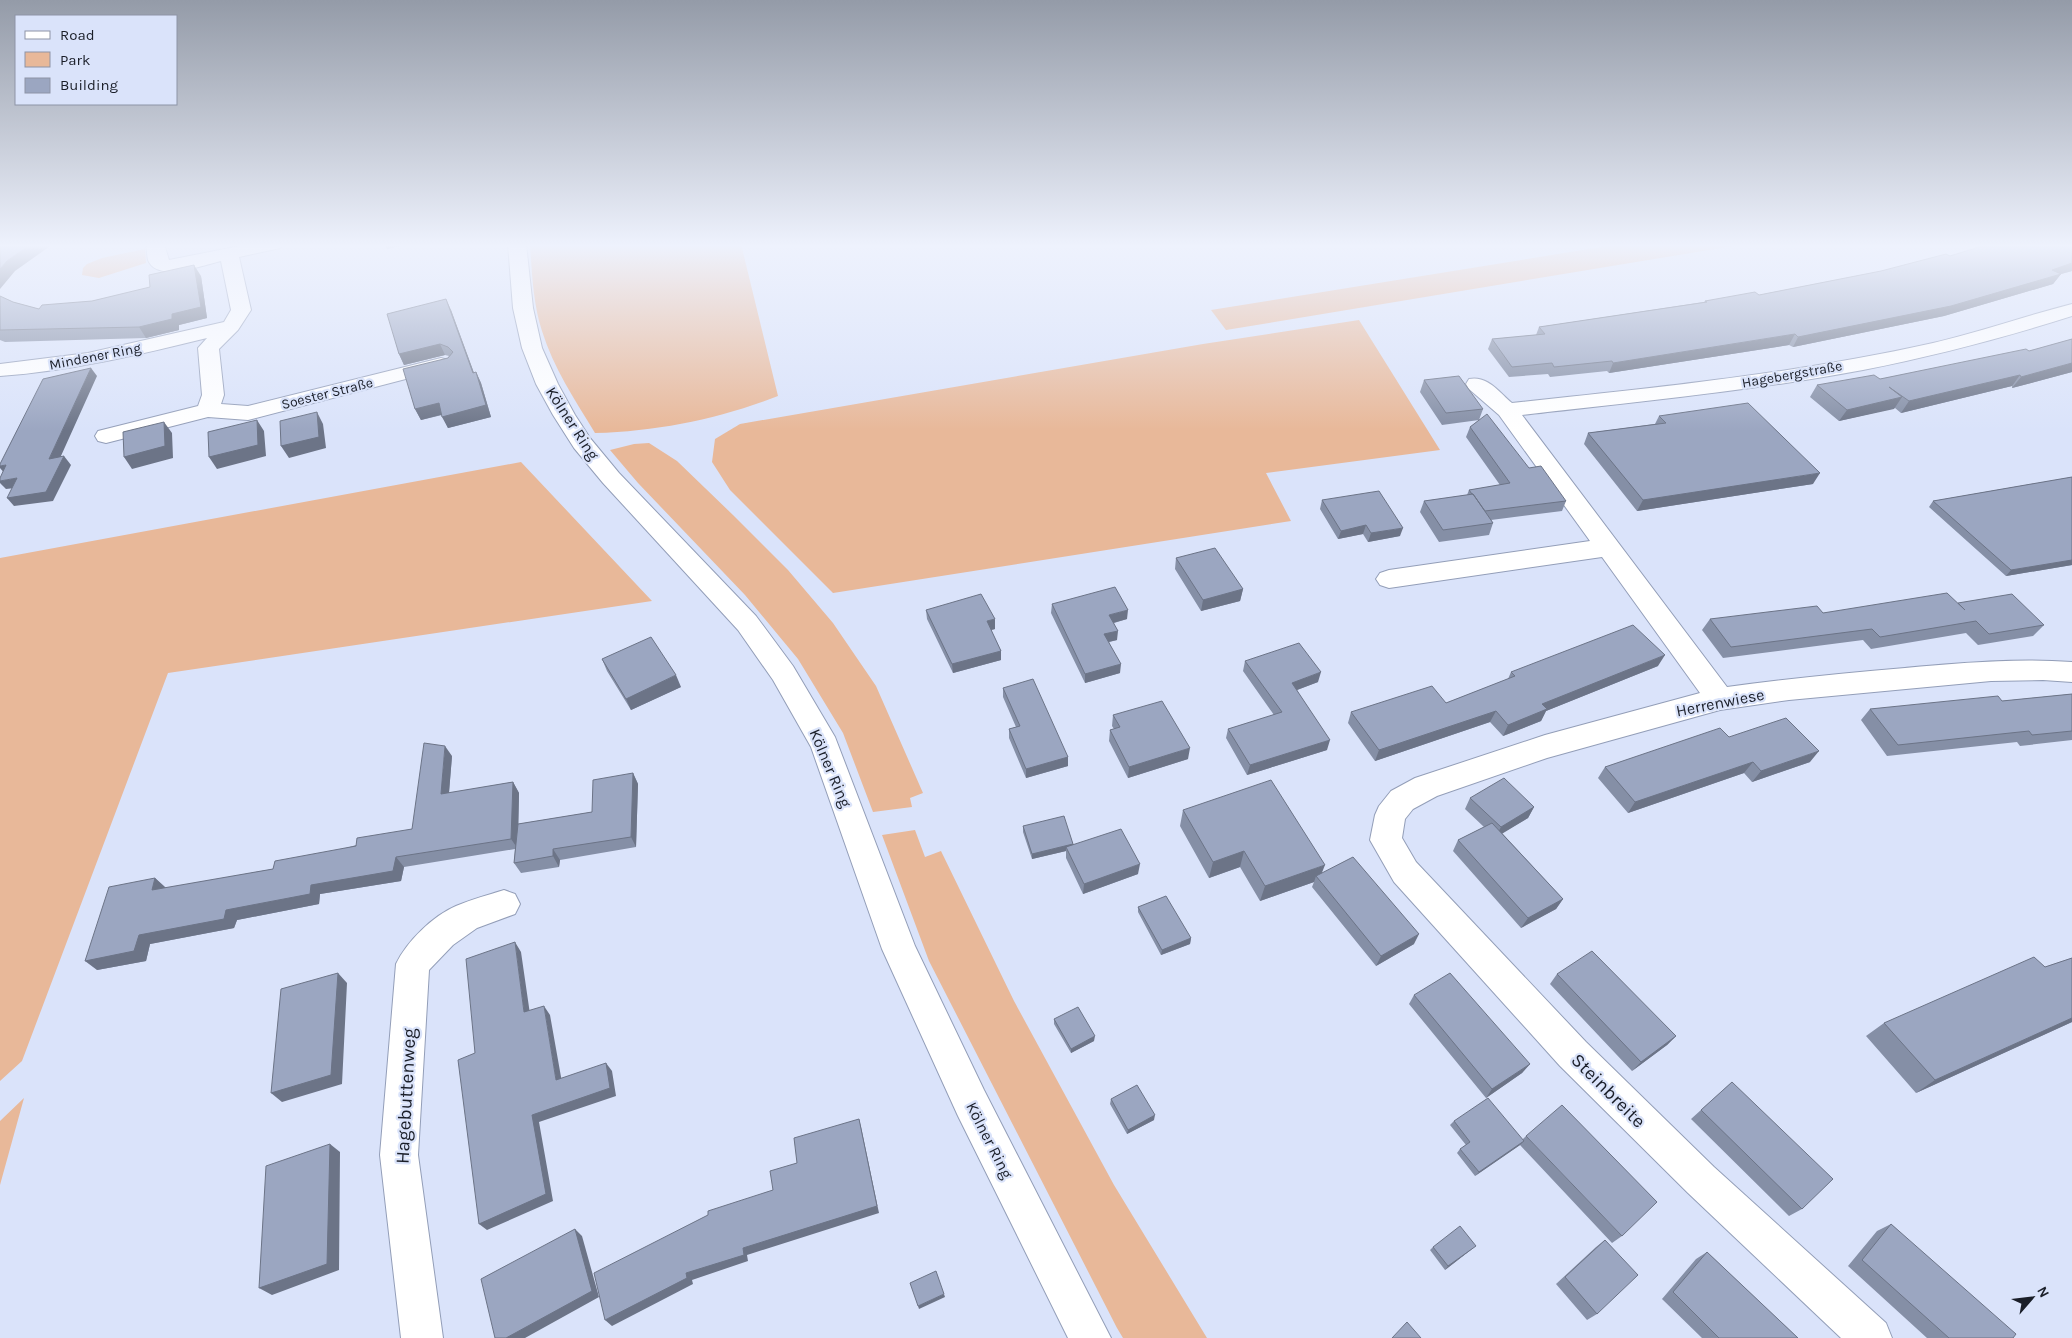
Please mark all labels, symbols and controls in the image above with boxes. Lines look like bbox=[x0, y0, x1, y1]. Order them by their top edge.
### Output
legend bbox=[15, 15, 178, 105]
text: Road bbox=[60, 26, 95, 44]
text: Park bbox=[60, 51, 90, 69]
text: Building bbox=[60, 76, 118, 94]
street label: Mindener Ring bbox=[48, 339, 142, 374]
street label: Hagebergstraße bbox=[1741, 357, 1844, 392]
street label: Soester Straße bbox=[280, 374, 375, 413]
street label: Kölner Ring bbox=[542, 383, 603, 464]
street label: Herrenwiese bbox=[1674, 685, 1766, 720]
street label: Kölner Ring bbox=[805, 726, 856, 810]
street label: Hagebuttenweg bbox=[391, 1027, 421, 1165]
street label: Steinbreite bbox=[1567, 1049, 1650, 1132]
street label: Kölner Ring bbox=[962, 1099, 1017, 1182]
north arrow bbox=[2007, 1273, 2057, 1323]
text: N bbox=[2033, 1284, 2053, 1301]

